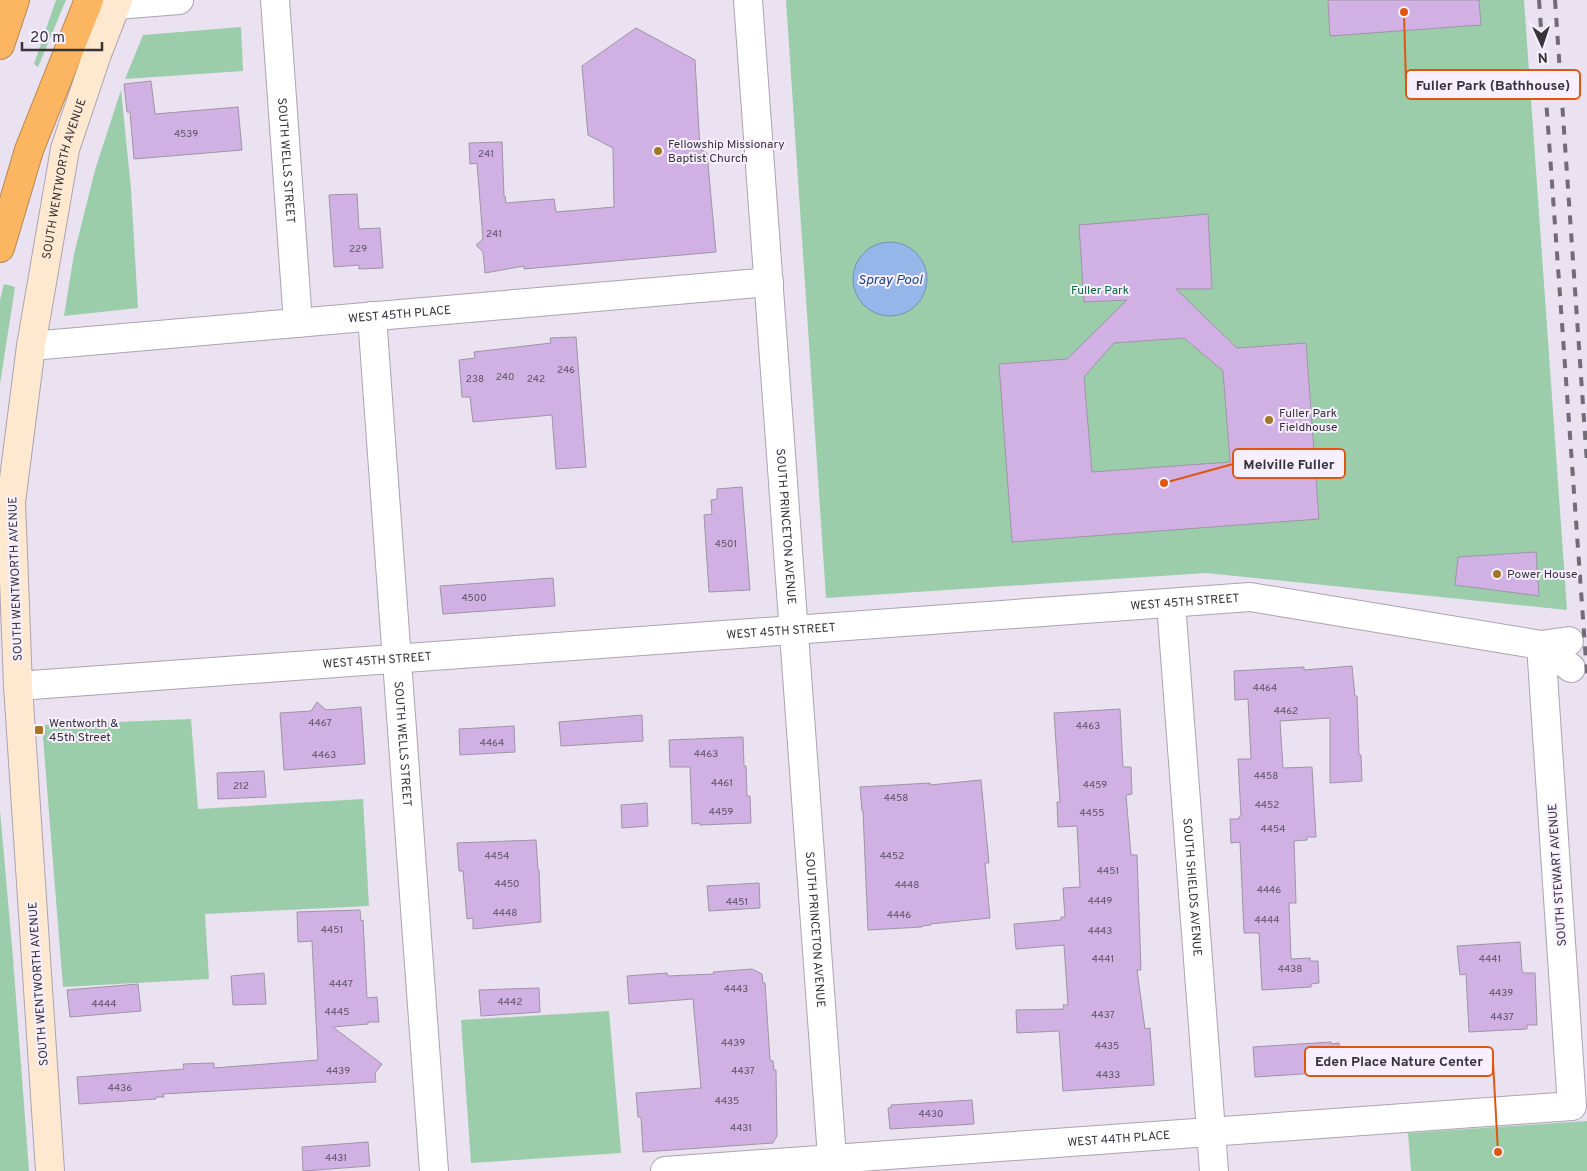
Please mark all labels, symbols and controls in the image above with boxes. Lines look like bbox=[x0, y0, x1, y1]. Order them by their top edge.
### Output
scale bar bbox=[22, 20, 102, 52]
north arrow bbox=[1517, 20, 1567, 70]
text: 20 m bbox=[30, 29, 65, 48]
text: N bbox=[1537, 48, 1548, 65]
callout: Fuller Park (Bathhouse) bbox=[1406, 70, 1580, 99]
text: Fuller Park (Bathhouse) bbox=[1416, 78, 1570, 95]
street label: SOUTH WENTWORTH AVENUE bbox=[39, 97, 90, 261]
street label: SOUTH WELLS STREET bbox=[273, 97, 298, 224]
house number: 4539 bbox=[174, 128, 198, 141]
place label: Fellowship Missionary Baptist Church bbox=[668, 137, 785, 167]
marker: Fellowship Missionary Baptist Church bbox=[652, 145, 664, 157]
house number: 241 bbox=[478, 148, 494, 161]
house number: 241 bbox=[486, 228, 502, 241]
house number: 229 bbox=[349, 243, 367, 256]
water label: Spray Pool bbox=[858, 272, 924, 289]
park label: Fuller Park bbox=[1071, 283, 1129, 299]
street label: WEST 45TH PLACE bbox=[348, 303, 452, 327]
house number: 246 bbox=[557, 364, 575, 377]
house number: 240 bbox=[496, 371, 514, 384]
house number: 238 bbox=[466, 373, 484, 386]
house number: 242 bbox=[527, 373, 545, 386]
place label: Fuller Park Fieldhouse bbox=[1279, 406, 1338, 436]
marker: Fuller Park Fieldhouse bbox=[1263, 414, 1275, 426]
street label: SOUTH PRINCETON AVENUE bbox=[772, 448, 799, 605]
callout: Melville Fuller bbox=[1233, 449, 1345, 478]
text: Melville Fuller bbox=[1243, 457, 1335, 474]
street label: SOUTH WENTWORTH AVENUE bbox=[5, 496, 27, 661]
house number: 4501 bbox=[715, 538, 737, 551]
place label: Power House bbox=[1507, 567, 1578, 583]
marker: Power House bbox=[1491, 568, 1503, 580]
street label: WEST 45TH STREET bbox=[1130, 591, 1240, 615]
house number: 4500 bbox=[461, 592, 487, 605]
street label: WEST 45TH STREET bbox=[726, 620, 836, 644]
street label: WEST 45TH STREET bbox=[322, 649, 432, 673]
street label: SOUTH WELLS STREET bbox=[389, 681, 415, 807]
house number: 4464 bbox=[1253, 682, 1277, 695]
house number: 4462 bbox=[1274, 705, 1298, 718]
place label: Wentworth & 45th Street bbox=[49, 716, 118, 746]
house number: 4467 bbox=[308, 717, 332, 730]
house number: 4463 bbox=[1076, 720, 1100, 733]
marker: Wentworth & 45th Street bbox=[33, 724, 45, 736]
house number: 4464 bbox=[480, 737, 504, 750]
house number: 4463 bbox=[694, 748, 718, 761]
house number: 4463 bbox=[312, 749, 336, 762]
house number: 4458 bbox=[1254, 770, 1278, 783]
house number: 4461 bbox=[711, 777, 733, 790]
house number: 4459 bbox=[1083, 779, 1107, 792]
house number: 212 bbox=[233, 780, 249, 793]
house number: 4458 bbox=[884, 792, 908, 805]
house number: 4452 bbox=[1255, 799, 1279, 812]
street label: SOUTH STEWART AVENUE bbox=[1545, 803, 1571, 947]
house number: 4459 bbox=[709, 806, 733, 819]
house number: 4455 bbox=[1080, 807, 1104, 820]
street label: SOUTH SHIELDS AVENUE bbox=[1178, 817, 1205, 957]
house number: 4454 bbox=[1260, 823, 1286, 836]
house number: 4454 bbox=[484, 850, 510, 863]
house number: 4452 bbox=[880, 850, 904, 863]
street label: SOUTH PRINCETON AVENUE bbox=[801, 851, 828, 1008]
house number: 4451 bbox=[1097, 865, 1119, 878]
house number: 4450 bbox=[494, 878, 520, 891]
house number: 4448 bbox=[895, 879, 919, 892]
house number: 4446 bbox=[1257, 884, 1281, 897]
house number: 4449 bbox=[1088, 895, 1112, 908]
house number: 4451 bbox=[726, 896, 748, 909]
street label: SOUTH WENTWORTH AVENUE bbox=[25, 901, 53, 1067]
house number: 4448 bbox=[493, 907, 517, 920]
house number: 4446 bbox=[887, 909, 911, 922]
house number: 4444 bbox=[1255, 914, 1279, 927]
house number: 4451 bbox=[321, 924, 343, 937]
house number: 4443 bbox=[1088, 925, 1112, 938]
house number: 4441 bbox=[1092, 953, 1114, 966]
house number: 4441 bbox=[1479, 953, 1501, 966]
house number: 4438 bbox=[1278, 963, 1302, 976]
house number: 4447 bbox=[329, 978, 353, 991]
house number: 4443 bbox=[724, 983, 748, 996]
house number: 4439 bbox=[1489, 987, 1513, 1000]
house number: 4442 bbox=[498, 996, 522, 1009]
house number: 4444 bbox=[92, 998, 116, 1011]
house number: 4445 bbox=[325, 1006, 349, 1019]
house number: 4437 bbox=[1091, 1009, 1115, 1022]
house number: 4437 bbox=[1490, 1011, 1514, 1024]
house number: 4439 bbox=[721, 1037, 745, 1050]
house number: 4435 bbox=[1095, 1040, 1119, 1053]
callout: Eden Place Nature Center bbox=[1305, 1047, 1493, 1076]
text: Eden Place Nature Center bbox=[1315, 1054, 1483, 1071]
house number: 4439 bbox=[326, 1065, 350, 1078]
house number: 4437 bbox=[731, 1065, 755, 1078]
house number: 4433 bbox=[1096, 1069, 1120, 1082]
house number: 4436 bbox=[108, 1082, 132, 1095]
house number: 4435 bbox=[715, 1095, 739, 1108]
house number: 4430 bbox=[919, 1108, 943, 1121]
house number: 4431 bbox=[730, 1122, 752, 1135]
street label: WEST 44TH PLACE bbox=[1067, 1128, 1171, 1151]
house number: 4431 bbox=[325, 1152, 347, 1165]

